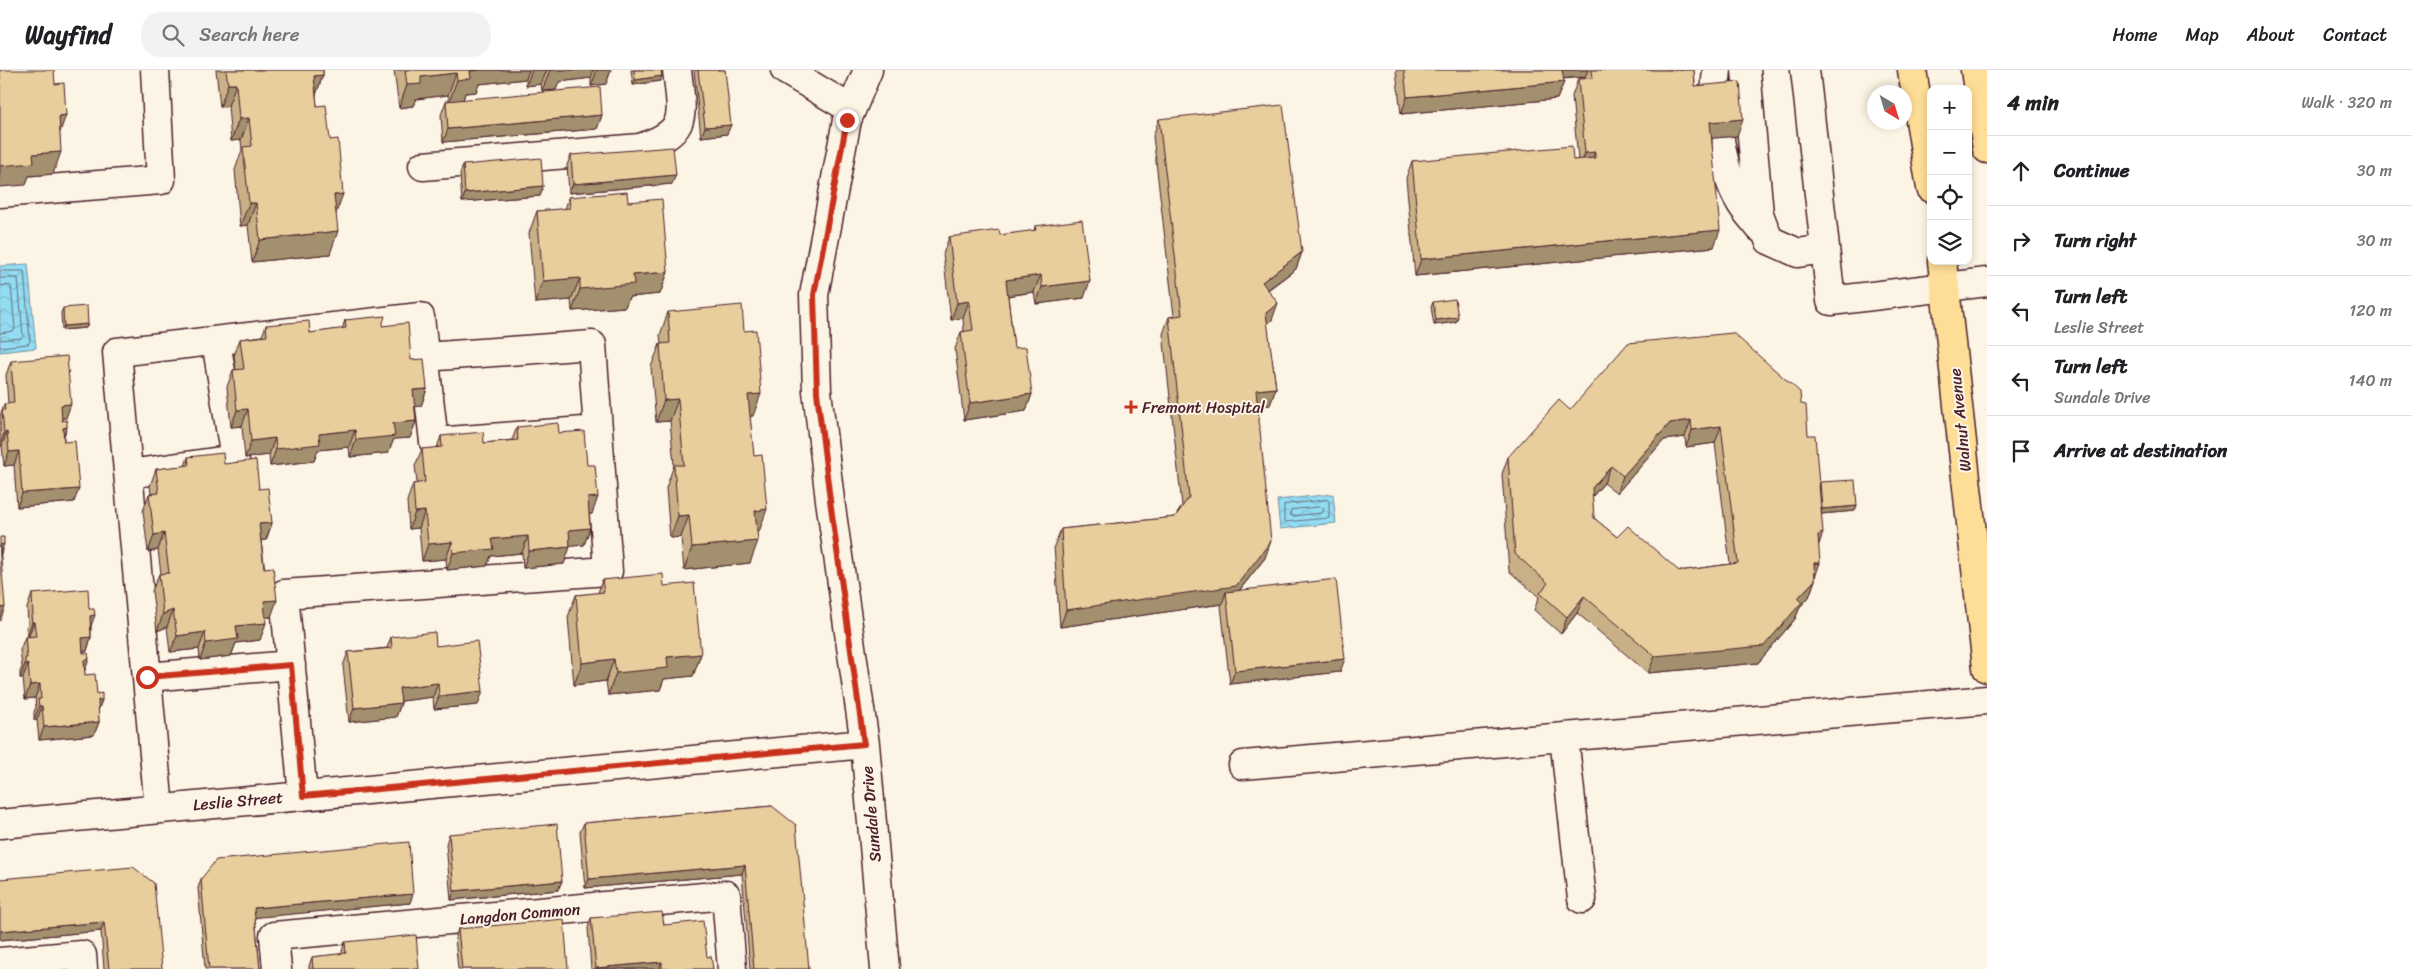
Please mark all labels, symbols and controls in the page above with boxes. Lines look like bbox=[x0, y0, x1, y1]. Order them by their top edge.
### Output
search box bbox=[141, 12, 491, 57]
text: Wayfind bbox=[25, 14, 111, 56]
text: Search here bbox=[199, 18, 299, 51]
text: Home bbox=[2113, 19, 2158, 51]
text: Map bbox=[2186, 19, 2219, 51]
text: About bbox=[2247, 19, 2295, 51]
text: Contact bbox=[2323, 19, 2387, 51]
icon: search bbox=[159, 21, 187, 49]
text: 4 min bbox=[2007, 84, 2059, 122]
north arrow bbox=[1867, 85, 1912, 130]
map controls bbox=[1927, 85, 1972, 265]
button: + bbox=[1927, 85, 1972, 130]
text: Walk · 320 m bbox=[2301, 88, 2392, 117]
route end bbox=[836, 109, 859, 132]
button: − bbox=[1927, 130, 1972, 175]
text: Continue bbox=[2054, 154, 2130, 187]
text: 30 m bbox=[2357, 156, 2392, 185]
icon: ahead bbox=[2007, 157, 2035, 185]
button: locate bbox=[1927, 175, 1972, 220]
button: layers bbox=[1927, 220, 1972, 265]
text: Turn right bbox=[2054, 224, 2136, 257]
text: 30 m bbox=[2357, 226, 2392, 255]
icon: right bbox=[2007, 227, 2035, 255]
text: Turn left bbox=[2054, 280, 2127, 313]
text: 120 m bbox=[2349, 296, 2392, 325]
icon: left bbox=[2007, 297, 2035, 325]
text: Leslie Street bbox=[2054, 313, 2144, 342]
text: Turn left bbox=[2054, 350, 2127, 383]
text: 140 m bbox=[2349, 366, 2392, 395]
street label: Walnut Avenue bbox=[1940, 367, 1980, 473]
icon: left bbox=[2007, 367, 2035, 395]
text: Sundale Drive bbox=[2054, 383, 2150, 412]
place label: Fremont Hospital bbox=[1142, 393, 1265, 422]
marker: Fremont Hospital bbox=[1124, 400, 1138, 414]
text: Arrive at destination bbox=[2054, 434, 2227, 467]
icon: arrive bbox=[2007, 437, 2035, 465]
route start bbox=[136, 666, 159, 689]
street label: Sundale Drive bbox=[852, 765, 890, 863]
street label: Leslie Street bbox=[192, 783, 284, 819]
street label: Langdon Common bbox=[459, 894, 582, 934]

